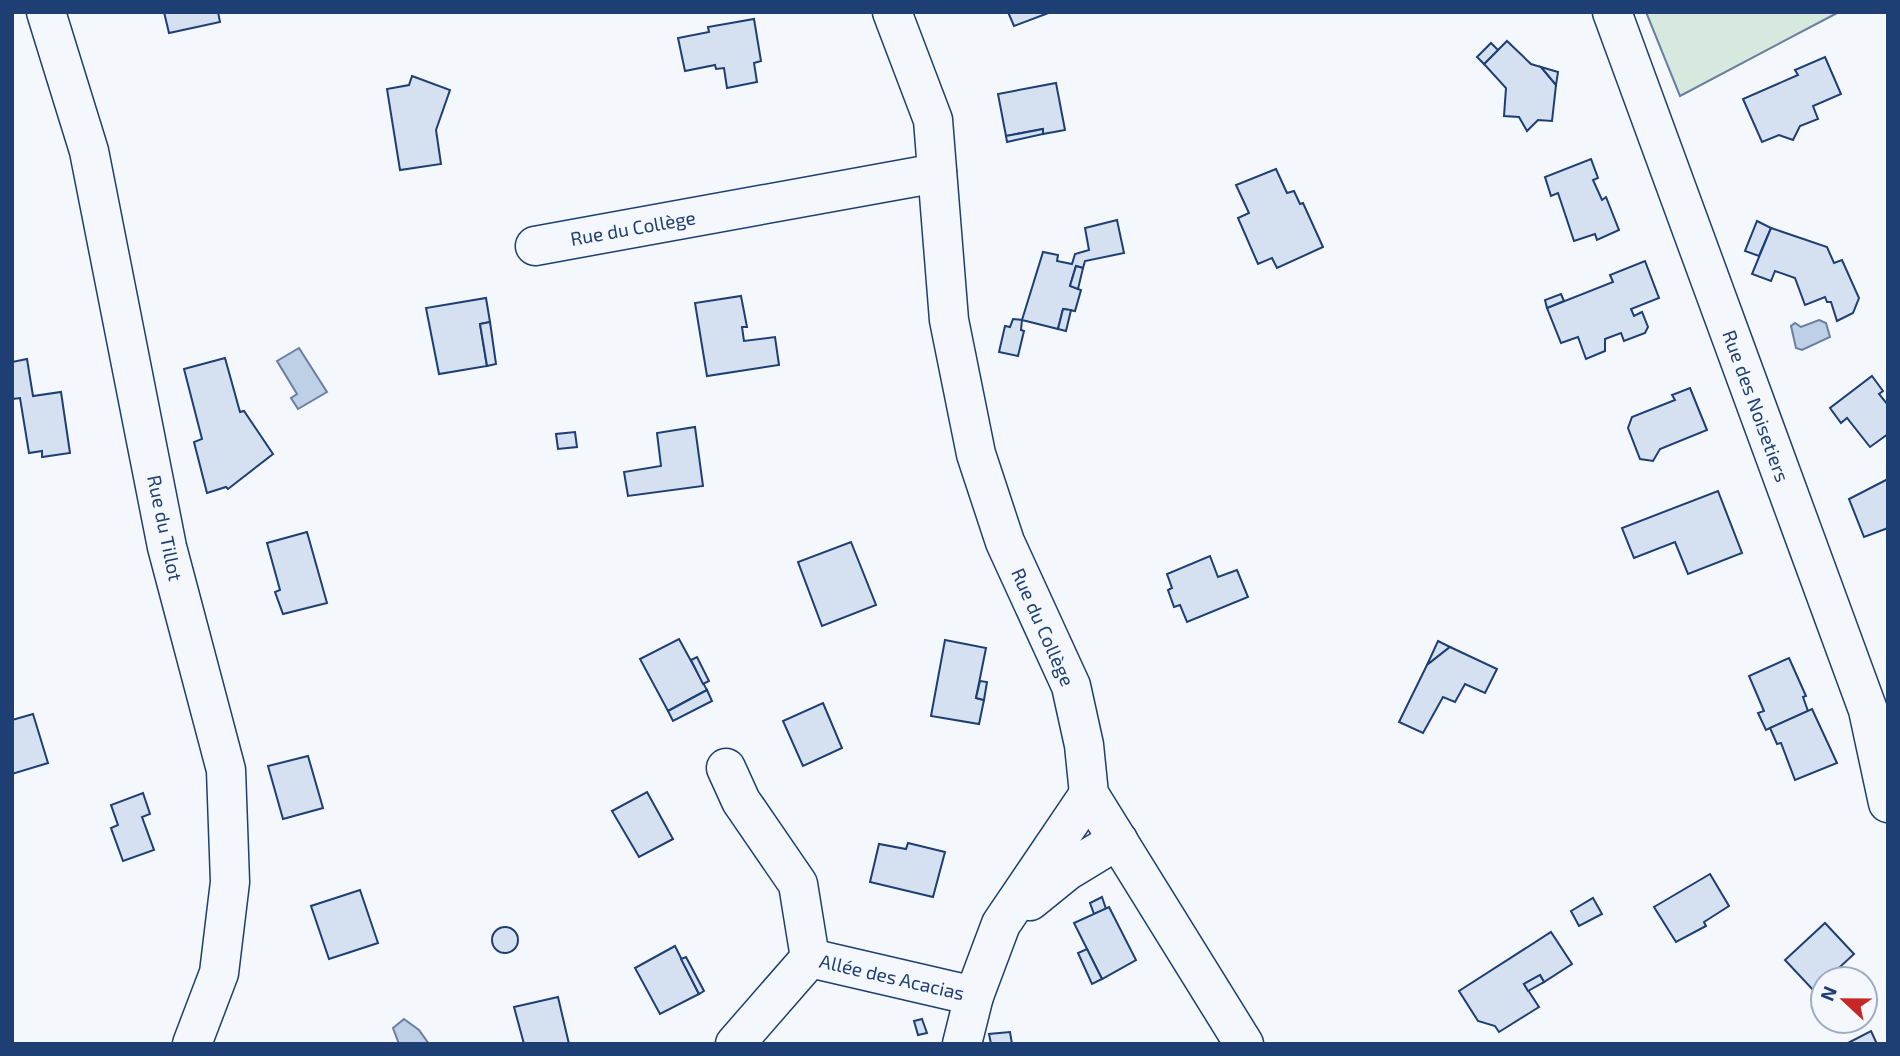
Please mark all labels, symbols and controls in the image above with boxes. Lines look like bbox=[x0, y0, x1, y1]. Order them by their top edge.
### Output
street label: Rue du Collège bbox=[568, 205, 697, 250]
street label: Rue des Noisetiers bbox=[1718, 327, 1795, 485]
street label: Rue du Tillot bbox=[143, 473, 188, 583]
street label: Rue du Collège bbox=[1007, 564, 1080, 689]
street label: Allée des Acacias bbox=[817, 949, 967, 1004]
north arrow bbox=[1809, 965, 1879, 1035]
text: N bbox=[1815, 983, 1841, 1004]

